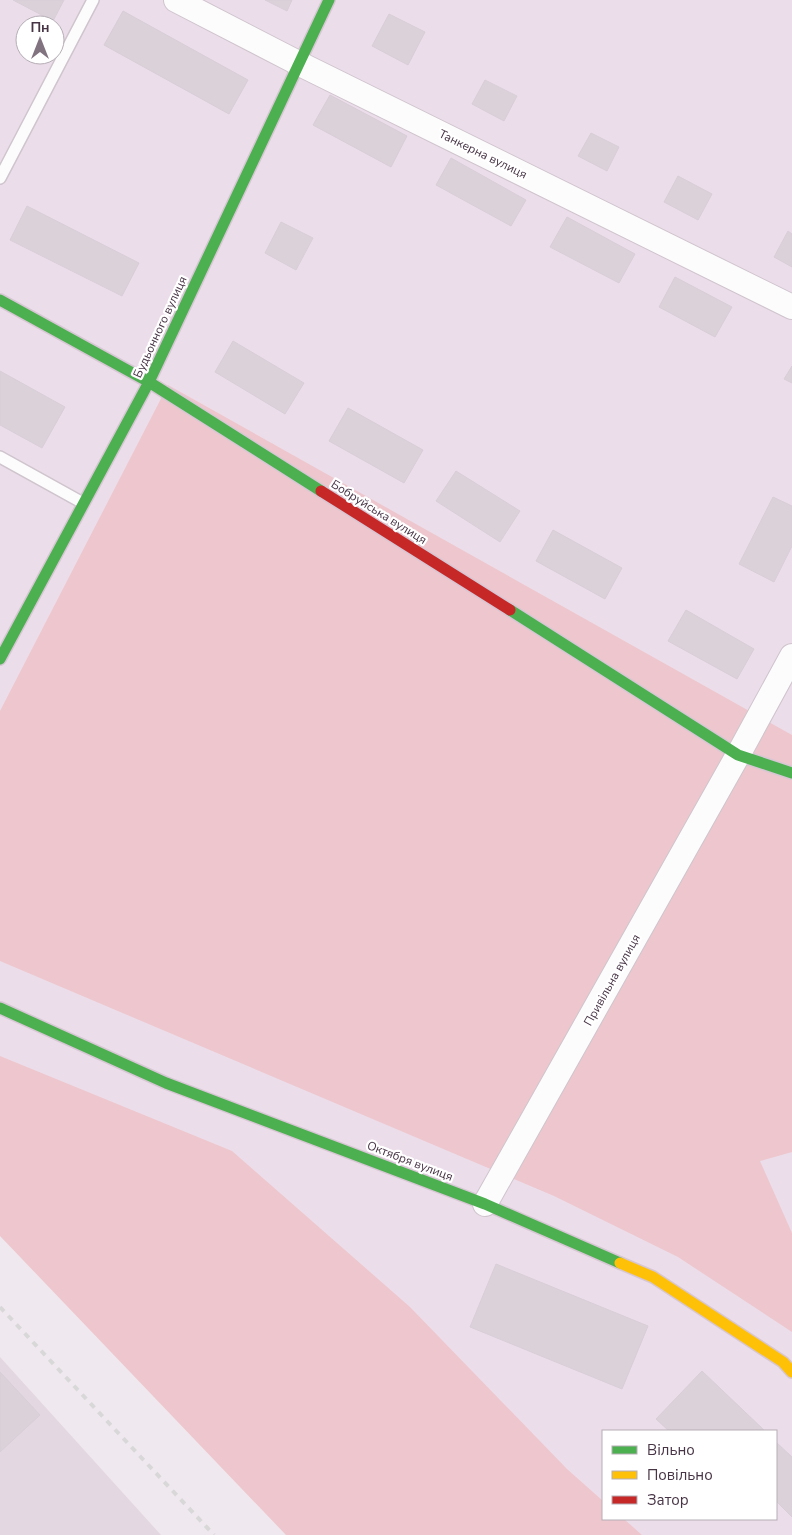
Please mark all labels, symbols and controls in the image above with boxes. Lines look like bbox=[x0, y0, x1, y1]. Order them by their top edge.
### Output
north arrow bbox=[15, 15, 65, 65]
text: Пн bbox=[30, 18, 50, 37]
street label: Танкерна вулиця bbox=[436, 126, 530, 182]
street label: Будьонного вулиця bbox=[129, 274, 191, 380]
street label: Бобруйська вулиця bbox=[328, 476, 430, 548]
street label: Привільна вулиця bbox=[580, 931, 644, 1029]
street label: Октября вулиця bbox=[365, 1137, 455, 1185]
legend bbox=[602, 1430, 777, 1520]
text: Вільно bbox=[647, 1440, 695, 1460]
text: Повільно bbox=[647, 1465, 713, 1485]
text: Затор bbox=[647, 1490, 689, 1510]

